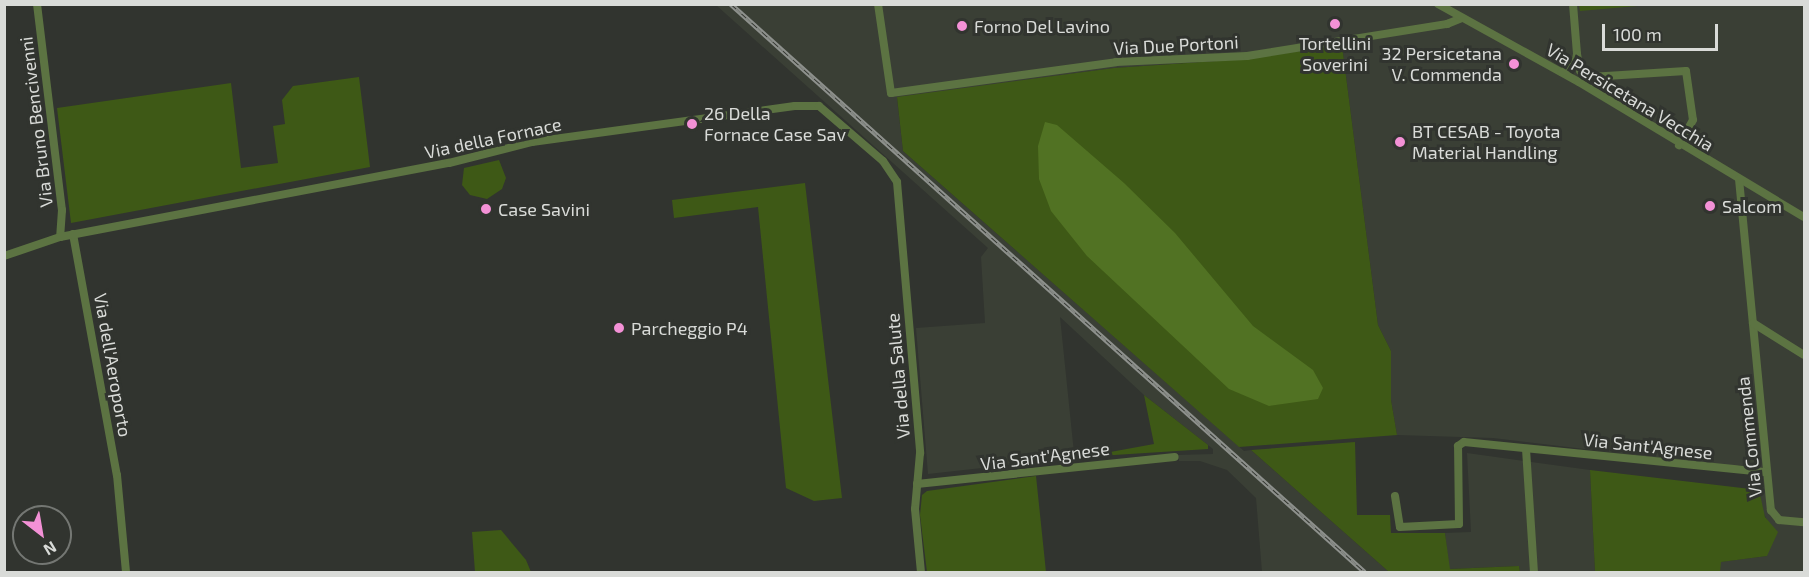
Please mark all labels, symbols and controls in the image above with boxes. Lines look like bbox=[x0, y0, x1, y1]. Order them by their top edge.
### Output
scale bar bbox=[1605, 12, 1720, 50]
place label: Forno Del Lavino bbox=[974, 15, 1110, 37]
marker: Tortellini Soverini bbox=[1328, 17, 1342, 31]
marker: Forno Del Lavino bbox=[955, 19, 969, 33]
text: 100 m bbox=[1613, 23, 1662, 45]
street label: Via Due Portoni bbox=[1113, 31, 1239, 59]
place label: Tortellini Soverini bbox=[1299, 33, 1371, 76]
street label: Via Bruno Bencivenni bbox=[15, 35, 57, 209]
street label: Via Persicetana Vecchia bbox=[1542, 38, 1718, 156]
place label: 32 Persicetana V. Commenda bbox=[1381, 43, 1502, 86]
marker: 32 Persicetana V. Commenda bbox=[1507, 57, 1521, 71]
place label: 26 Della Fornace Case Sav bbox=[704, 103, 846, 146]
street label: Via della Fornace bbox=[423, 113, 563, 163]
marker: 26 Della Fornace Case Sav bbox=[685, 117, 699, 131]
place label: BT CESAB - Toyota Material Handling bbox=[1412, 121, 1561, 164]
marker: BT CESAB - Toyota Material Handling bbox=[1393, 135, 1407, 149]
place label: Salcom bbox=[1722, 195, 1782, 217]
place label: Case Savini bbox=[498, 198, 590, 220]
marker: Salcom bbox=[1703, 199, 1717, 213]
marker: Case Savini bbox=[479, 202, 493, 216]
street label: Via dell'Aeroporto bbox=[90, 291, 136, 439]
street label: Via della Salute bbox=[882, 312, 914, 440]
place label: Parcheggio P4 bbox=[631, 317, 748, 339]
marker: Parcheggio P4 bbox=[612, 321, 626, 335]
street label: Via Commenda bbox=[1732, 375, 1766, 499]
street label: Via Sant'Agnese bbox=[1582, 428, 1714, 464]
street label: Via Sant'Agnese bbox=[979, 437, 1111, 475]
north arrow bbox=[12, 505, 72, 565]
text: N bbox=[41, 538, 60, 560]

